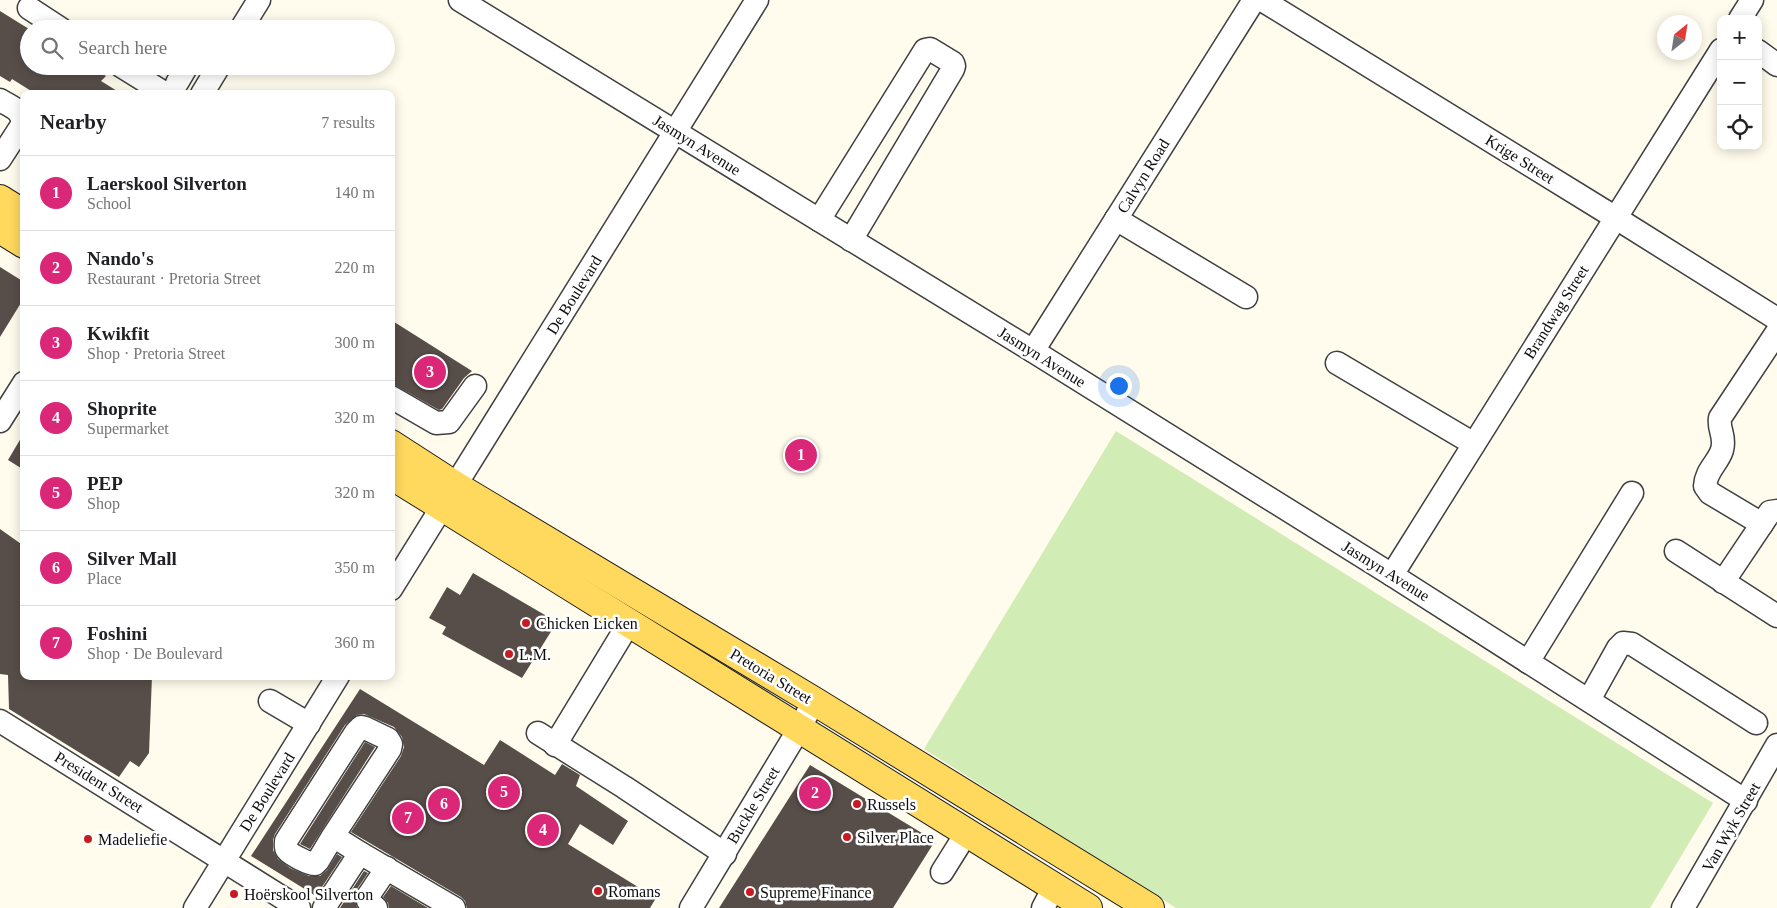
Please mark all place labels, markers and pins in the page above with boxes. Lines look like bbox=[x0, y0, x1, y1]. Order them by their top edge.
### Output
pin: 3 bbox=[414, 353, 446, 391]
pin: 1 bbox=[785, 436, 817, 474]
place label: Chicken Licken bbox=[536, 615, 638, 632]
marker: Chicken Licken bbox=[520, 617, 532, 629]
place label: L.M. bbox=[519, 646, 551, 663]
marker: L.M. bbox=[503, 648, 515, 660]
pin: 5 bbox=[488, 773, 520, 811]
pin: 2 bbox=[799, 774, 831, 812]
pin: 6 bbox=[428, 785, 460, 823]
place label: Russels bbox=[867, 796, 916, 813]
marker: Russels bbox=[851, 798, 863, 810]
pin: 7 bbox=[392, 799, 424, 837]
pin: 4 bbox=[527, 811, 559, 849]
place label: Silver Place bbox=[857, 829, 934, 846]
place label: Madeliefie bbox=[98, 831, 167, 848]
marker: Silver Place bbox=[841, 831, 853, 843]
marker: Madeliefie bbox=[82, 833, 94, 845]
place label: Romans bbox=[608, 883, 660, 900]
place label: Supreme Finance bbox=[760, 884, 872, 902]
marker: Romans bbox=[592, 885, 604, 897]
place label: Hoërskool Silverton bbox=[244, 886, 373, 903]
marker: Supreme Finance bbox=[744, 886, 756, 898]
marker: Hoërskool Silverton bbox=[228, 888, 240, 900]

